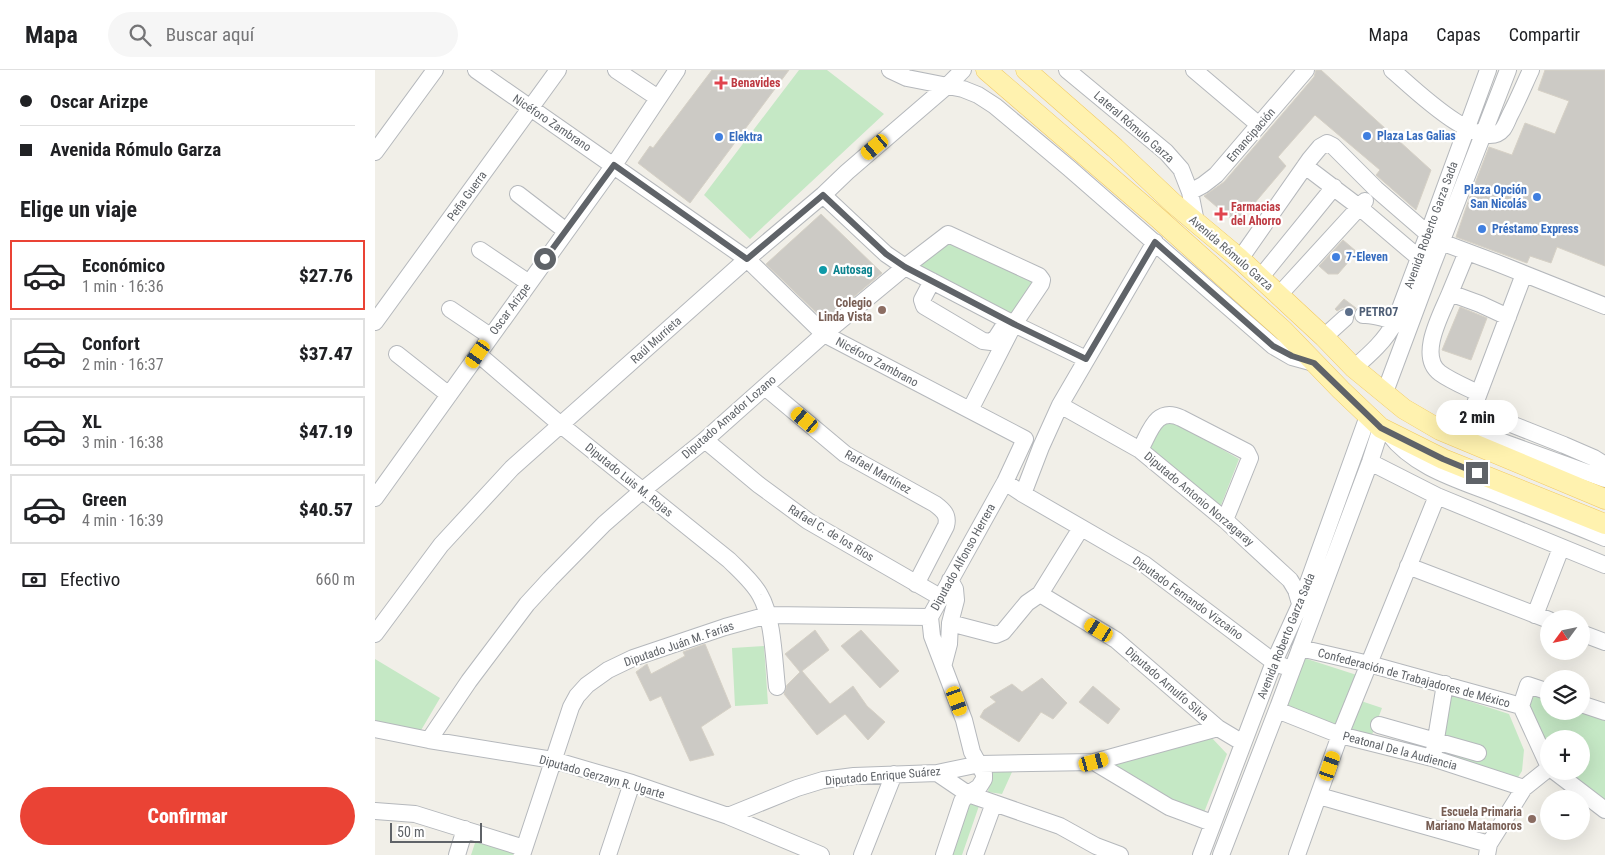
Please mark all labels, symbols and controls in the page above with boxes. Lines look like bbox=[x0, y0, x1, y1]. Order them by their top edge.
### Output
search box bbox=[108, 12, 458, 57]
text: Mapa bbox=[25, 21, 78, 49]
icon: search bbox=[126, 21, 154, 49]
text: Buscar aquí bbox=[166, 23, 254, 46]
text: Mapa bbox=[1369, 24, 1408, 45]
text: Capas bbox=[1436, 24, 1481, 45]
text: Compartir bbox=[1509, 24, 1580, 45]
place label: Benavides bbox=[731, 76, 781, 90]
marker: Benavides bbox=[715, 77, 727, 89]
street label: Lateral Rómulo Garza bbox=[1091, 88, 1177, 166]
text: Oscar Arizpe bbox=[50, 90, 148, 113]
street label: Nicéforo Zambrano bbox=[510, 92, 594, 154]
street label: Emancipación bbox=[1224, 105, 1278, 165]
place label: Plaza Las Galias bbox=[1377, 129, 1456, 143]
place label: Elektra bbox=[729, 130, 763, 144]
marker: Plaza Las Galias bbox=[1361, 130, 1373, 142]
marker: Elektra bbox=[713, 131, 725, 143]
car bbox=[858, 132, 891, 162]
text: Avenida Rómulo Garza bbox=[50, 138, 221, 161]
street label: Avenida Roberto Garza Sada bbox=[1401, 159, 1461, 291]
street label: Peña Guerra bbox=[444, 168, 490, 224]
place label: Plaza Opción San Nicolás bbox=[1464, 183, 1528, 211]
marker: Plaza Opción San Nicolás bbox=[1531, 191, 1543, 203]
text: Elige un viaje bbox=[20, 197, 137, 222]
place label: Farmacias del Ahorro bbox=[1231, 200, 1281, 228]
marker: Farmacias del Ahorro bbox=[1215, 208, 1227, 220]
street label: Avenida Rómulo Garza bbox=[1186, 213, 1276, 293]
place label: Préstamo Express bbox=[1492, 222, 1579, 236]
marker: Préstamo Express bbox=[1476, 223, 1488, 235]
route start bbox=[534, 248, 556, 270]
place label: 7-Eleven bbox=[1346, 250, 1388, 264]
marker: 7-Eleven bbox=[1330, 251, 1342, 263]
icon: car bbox=[22, 253, 67, 298]
text: Económico bbox=[82, 254, 165, 277]
place label: Autosag bbox=[833, 263, 873, 277]
text: $27.76 bbox=[299, 264, 353, 287]
marker: Autosag bbox=[817, 264, 829, 276]
text: 1 min · 16:36 bbox=[82, 277, 164, 296]
street label: Oscar Arizpe bbox=[487, 280, 534, 338]
place label: Colegio Linda Vista bbox=[818, 296, 872, 324]
marker: Colegio Linda Vista bbox=[876, 304, 888, 316]
place label: PETRO7 bbox=[1359, 305, 1398, 319]
marker: PETRO7 bbox=[1343, 306, 1355, 318]
street label: Raúl Murrieta bbox=[628, 313, 684, 366]
icon: car bbox=[22, 331, 67, 376]
text: Confort bbox=[82, 332, 140, 355]
street label: Nicéforo Zambrano bbox=[833, 334, 921, 390]
car bbox=[463, 337, 492, 371]
text: $37.47 bbox=[299, 342, 353, 365]
text: 2 min · 16:37 bbox=[82, 355, 164, 374]
street label: Diputado Amador Lozano bbox=[679, 372, 779, 462]
callout: 2 min bbox=[1436, 400, 1518, 436]
car bbox=[788, 405, 821, 435]
text: 2 min bbox=[1459, 408, 1495, 427]
icon: car bbox=[22, 409, 67, 454]
text: XL bbox=[82, 410, 102, 433]
text: $47.19 bbox=[299, 420, 353, 443]
text: 3 min · 16:38 bbox=[82, 433, 164, 452]
street label: Diputado Luis M. Rojas bbox=[582, 440, 676, 520]
street label: Rafael Martínez bbox=[842, 447, 914, 497]
street label: Diputado Antonio Norzagaray bbox=[1141, 449, 1257, 549]
route end bbox=[1466, 462, 1488, 484]
icon: car bbox=[22, 487, 67, 532]
text: Green bbox=[82, 488, 127, 511]
text: $40.57 bbox=[299, 498, 353, 521]
street label: Diputado Alfonso Herrera bbox=[928, 501, 998, 613]
street label: Rafael C. de los Ríos bbox=[786, 502, 876, 564]
text: 4 min · 16:39 bbox=[82, 511, 164, 530]
street label: Diputado Fernando Vizcaíno bbox=[1130, 553, 1246, 643]
icon: cash bbox=[20, 566, 48, 594]
text: Efectivo bbox=[60, 568, 120, 591]
text: 660 m bbox=[316, 570, 355, 589]
street label: Avenida Roberto Garza Sada bbox=[1254, 571, 1318, 701]
north arrow bbox=[1540, 610, 1590, 660]
map controls bbox=[1540, 610, 1590, 840]
car bbox=[1082, 616, 1115, 644]
street label: Diputado Juán M. Farías bbox=[622, 619, 736, 669]
street label: Diputado Arnulfo Silva bbox=[1123, 644, 1212, 724]
street label: Confederación de Trabajadores de México bbox=[1316, 646, 1512, 710]
button: layers bbox=[1540, 670, 1590, 720]
car bbox=[944, 684, 969, 718]
street label: Peatonal De la Audiencia bbox=[1341, 729, 1459, 773]
button: + bbox=[1540, 730, 1590, 780]
car bbox=[1318, 749, 1341, 783]
car bbox=[1077, 751, 1110, 773]
street label: Diputado Gerzayn R. Ugarte bbox=[538, 752, 667, 802]
street label: Diputado Enrique Suárez bbox=[825, 764, 941, 788]
button: Confirmar bbox=[20, 787, 355, 845]
button: − bbox=[1540, 790, 1590, 840]
place label: Escuela Primaria Mariano Matamoros bbox=[1426, 805, 1523, 833]
marker: Escuela Primaria Mariano Matamoros bbox=[1526, 813, 1538, 825]
scale bar bbox=[390, 820, 483, 843]
text: 50 m bbox=[397, 824, 425, 840]

